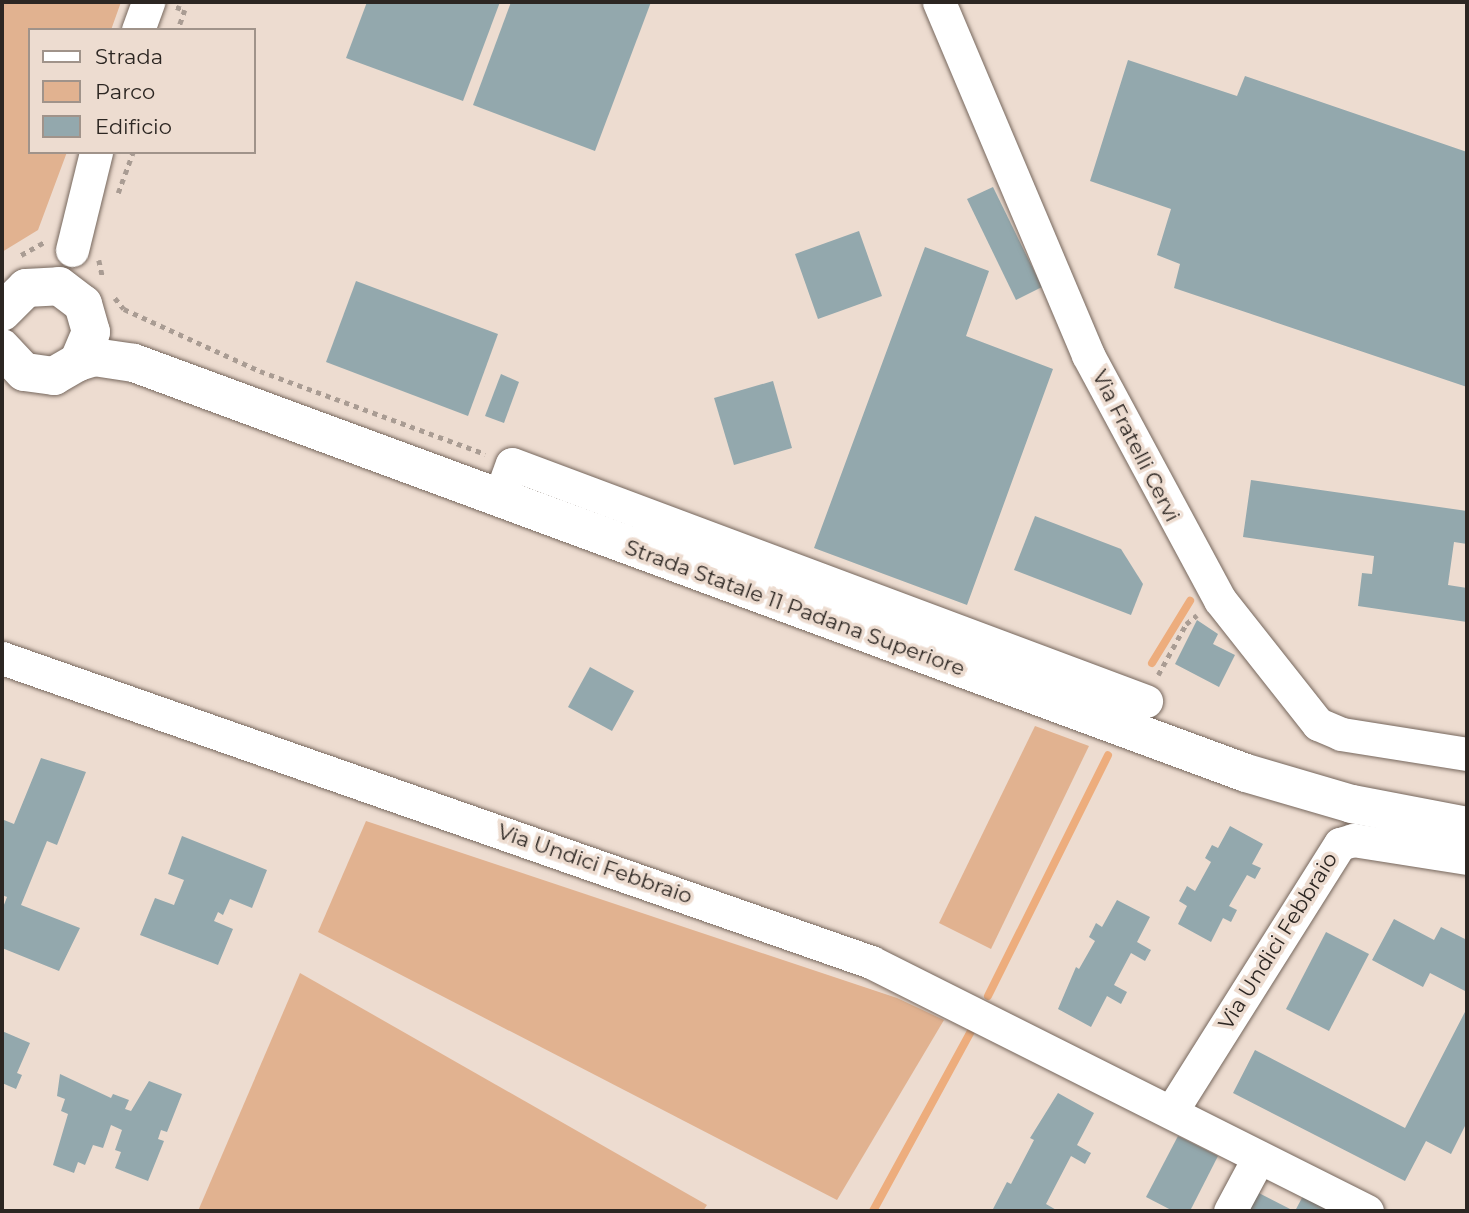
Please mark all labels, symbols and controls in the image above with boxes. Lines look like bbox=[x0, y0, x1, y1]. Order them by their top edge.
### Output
legend bbox=[28, 28, 256, 154]
text: Strada bbox=[95, 44, 163, 69]
text: Parco bbox=[95, 79, 155, 104]
text: Edificio bbox=[95, 114, 172, 139]
street label: Via Fratelli Cervi bbox=[1087, 366, 1185, 526]
street label: Strada Statale 11 Padana Superiore bbox=[622, 535, 968, 681]
street label: Via Undici Febbraio bbox=[494, 819, 696, 909]
street label: Via Undici Febbraio bbox=[1213, 848, 1343, 1034]

